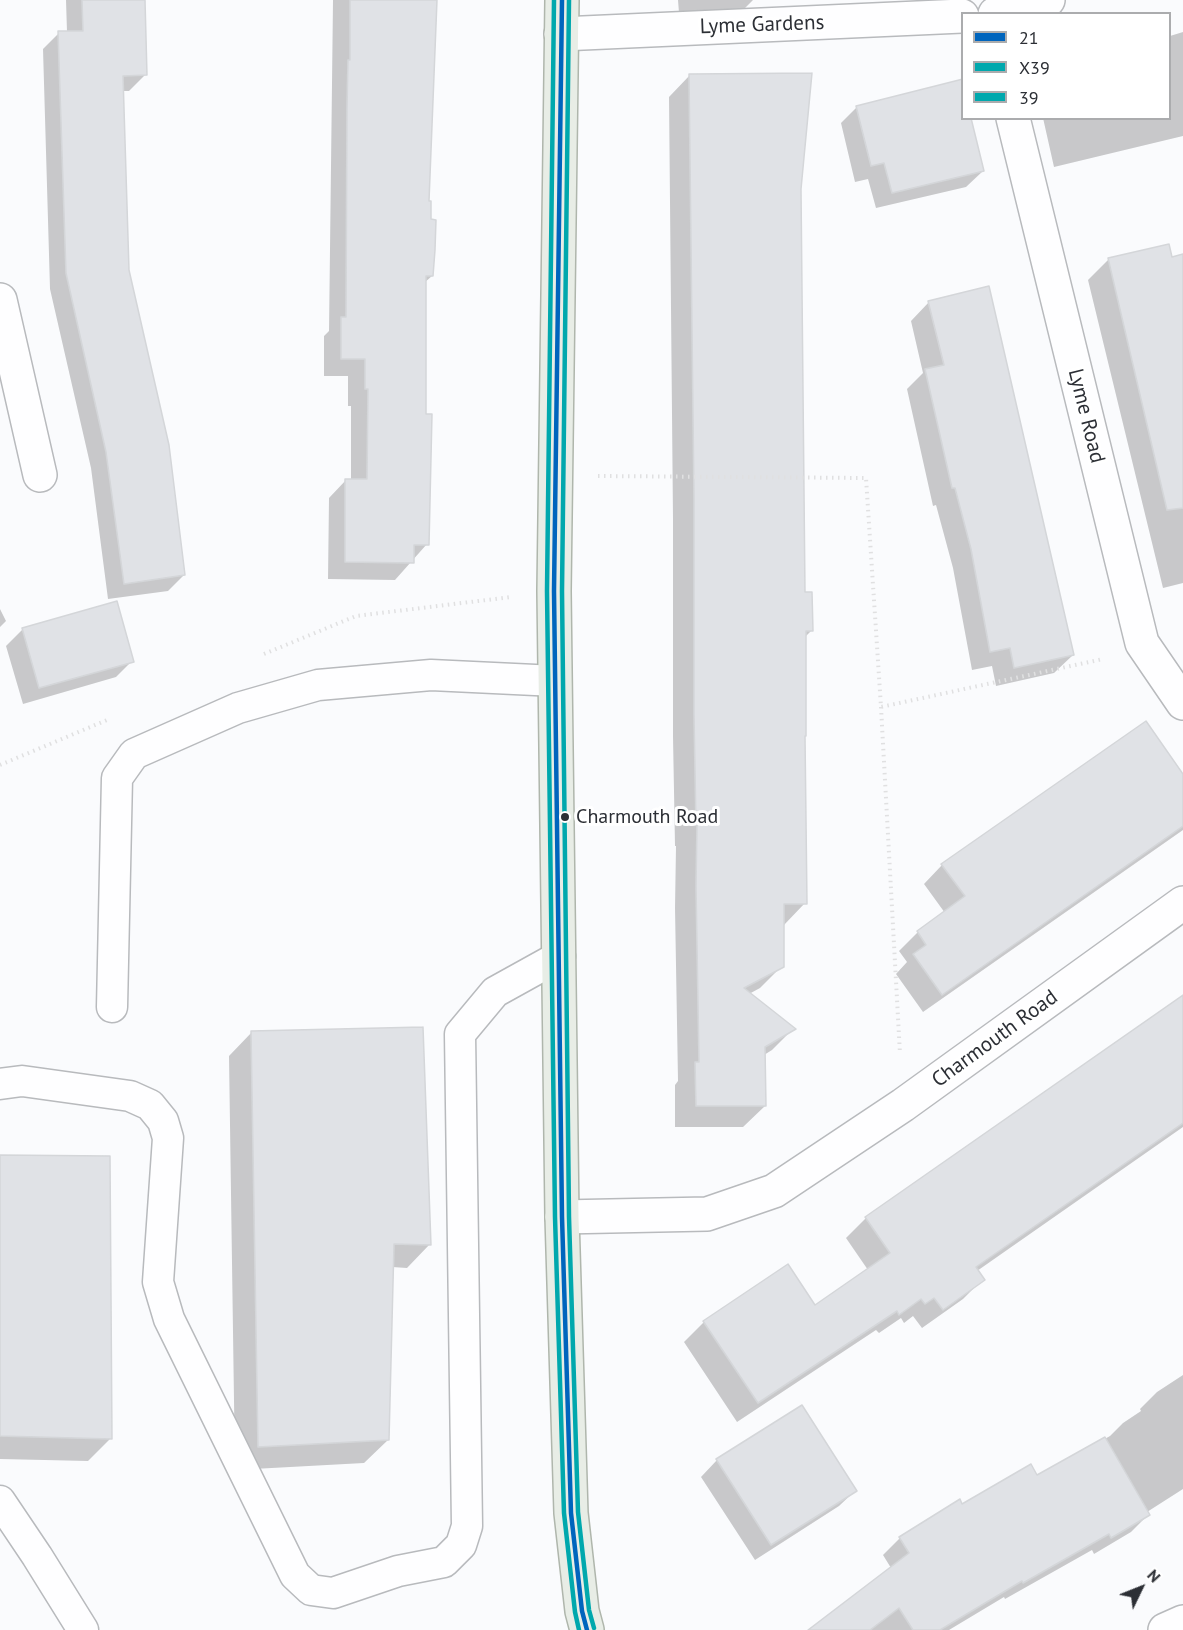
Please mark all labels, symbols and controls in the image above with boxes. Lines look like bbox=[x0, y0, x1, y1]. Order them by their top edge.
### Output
street label: Lyme Gardens bbox=[699, 10, 825, 40]
legend bbox=[961, 12, 1171, 120]
text: 21 bbox=[1019, 26, 1039, 49]
text: X39 bbox=[1019, 56, 1050, 79]
text: 39 bbox=[1019, 86, 1039, 109]
street label: Lyme Road bbox=[1062, 366, 1110, 466]
place label: Charmouth Road bbox=[576, 805, 718, 829]
marker: Charmouth Road bbox=[559, 811, 571, 823]
street label: Charmouth Road bbox=[927, 985, 1063, 1093]
north arrow bbox=[1111, 1558, 1171, 1618]
text: N bbox=[1143, 1565, 1165, 1586]

